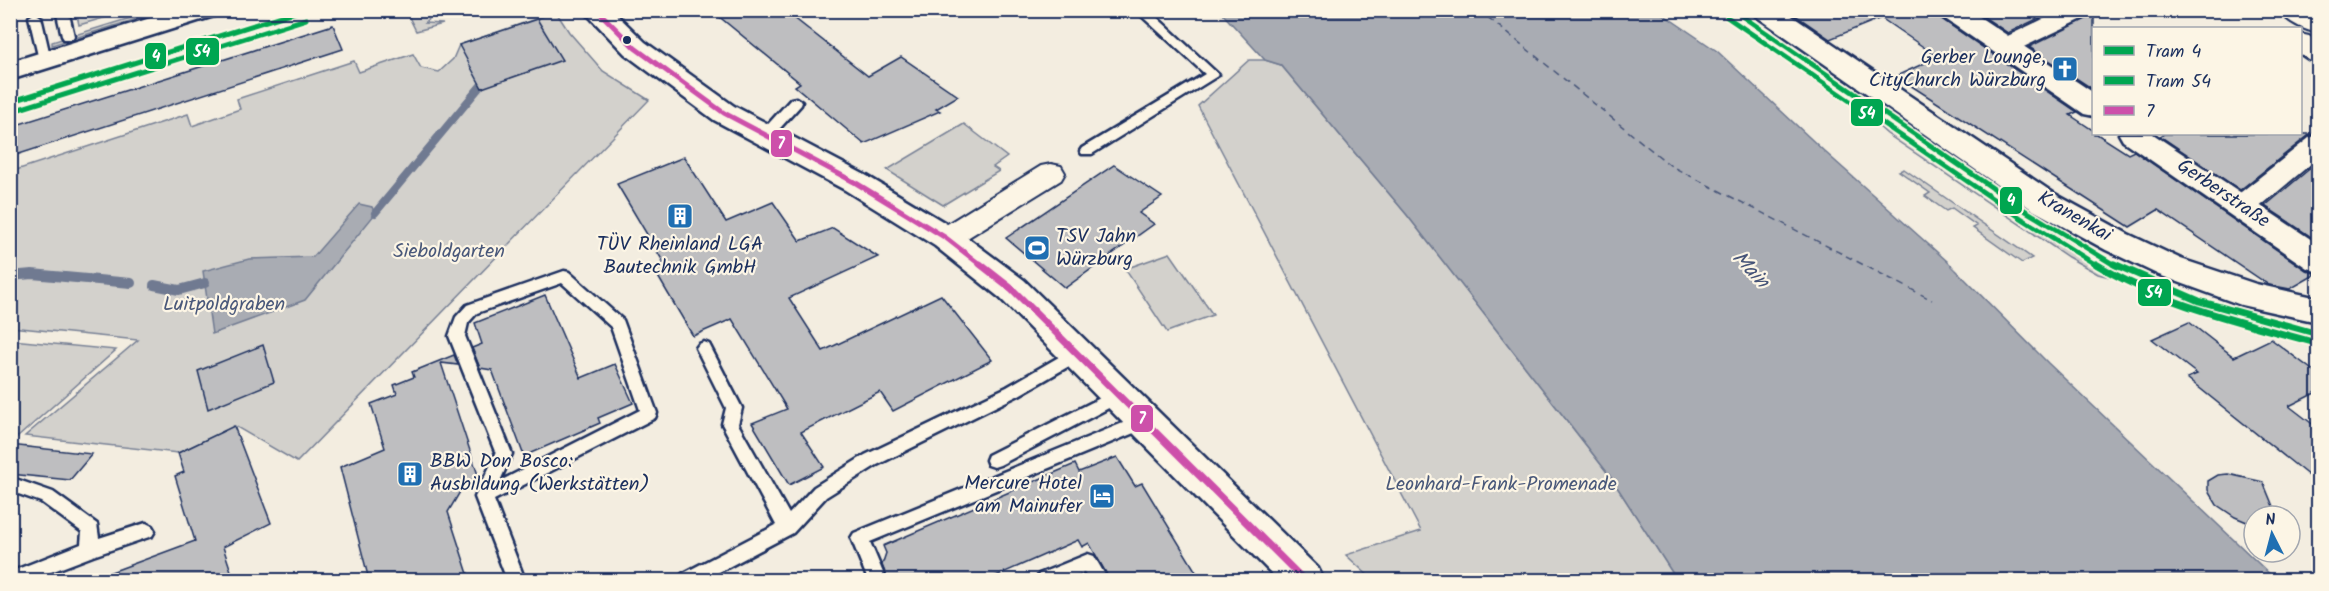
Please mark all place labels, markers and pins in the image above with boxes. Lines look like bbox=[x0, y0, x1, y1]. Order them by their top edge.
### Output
unlabelled marker bbox=[621, 34, 633, 46]
place label: Gerber Lounge, CityChurch Würzburg bbox=[1869, 42, 2046, 97]
church icon: Gerber Lounge, CityChurch Würzburg bbox=[2050, 54, 2080, 84]
building icon: TÜV Rheinland LGA Bautechnik GmbH bbox=[665, 201, 695, 231]
place label: TSV Jahn Würzburg bbox=[1056, 221, 1136, 276]
place label: TÜV Rheinland LGA Bautechnik GmbH bbox=[597, 229, 763, 284]
sports icon: TSV Jahn Würzburg bbox=[1022, 233, 1052, 263]
place label: BBW Don Bosco: Ausbildung (Werkstätten) bbox=[430, 446, 650, 501]
building icon: BBW Don Bosco: Ausbildung (Werkstätten) bbox=[395, 459, 425, 489]
place label: Mercure Hotel am Mainufer bbox=[964, 468, 1083, 523]
hotel icon: Mercure Hotel am Mainufer bbox=[1087, 481, 1117, 511]

